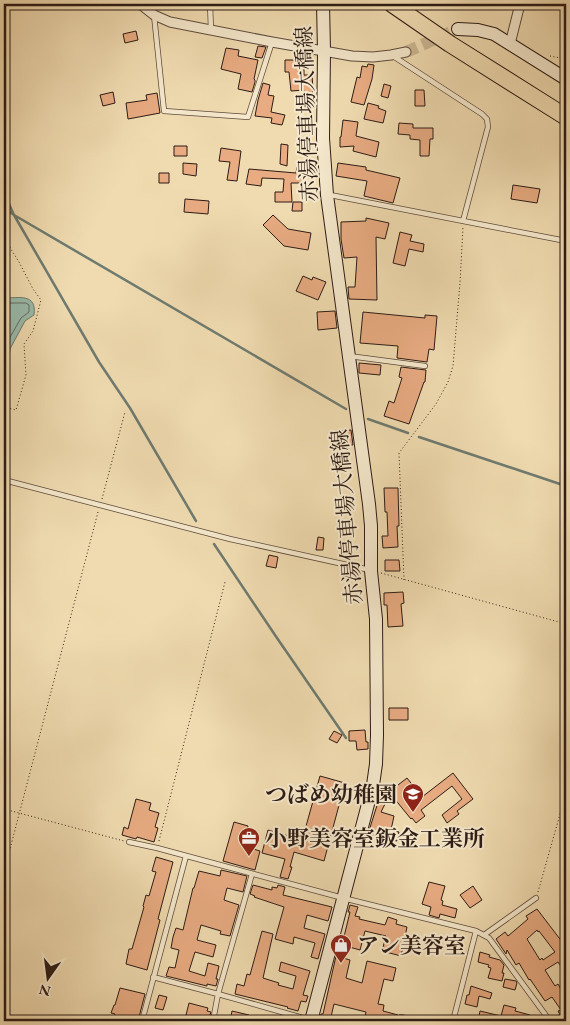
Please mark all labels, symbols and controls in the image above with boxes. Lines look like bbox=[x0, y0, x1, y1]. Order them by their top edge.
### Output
street label: 赤湯停車場大橋線 bbox=[289, 26, 324, 202]
street label: 赤湯停車場大橋線 bbox=[324, 428, 369, 606]
place label: つばめ幼稚園 bbox=[265, 780, 397, 809]
school or university icon: つばめ幼稚園 bbox=[401, 782, 425, 813]
place label: 小野美容室鈑金工業所 bbox=[265, 824, 485, 853]
office icon: 小野美容室鈑金工業所 bbox=[237, 826, 261, 857]
place label: アン美容室 bbox=[357, 931, 466, 960]
shop icon: アン美容室 bbox=[329, 933, 353, 964]
north arrow bbox=[22, 952, 72, 1002]
text: N bbox=[37, 980, 53, 1001]

